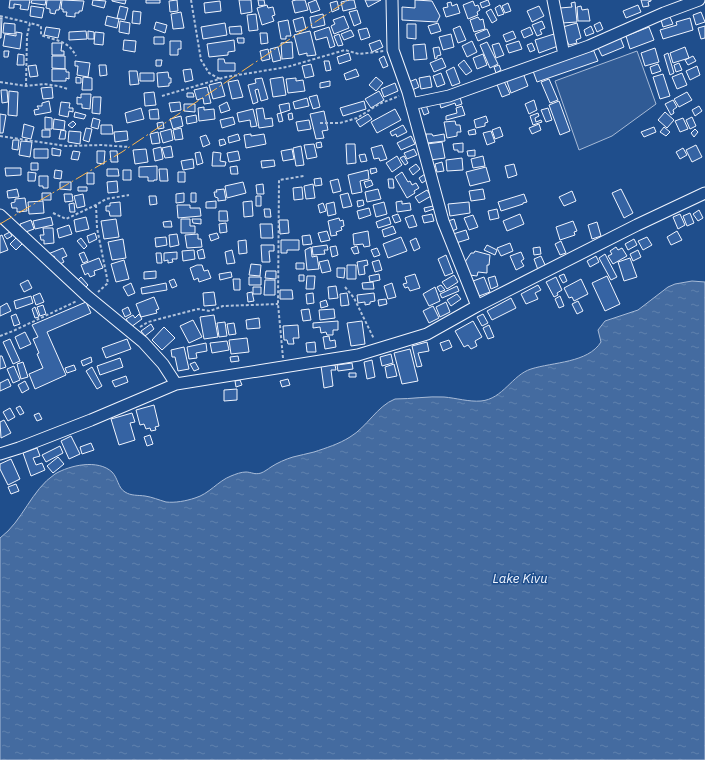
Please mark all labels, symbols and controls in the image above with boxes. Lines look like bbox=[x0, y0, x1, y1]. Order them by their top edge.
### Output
water label: Lake Kivu bbox=[493, 570, 547, 587]

